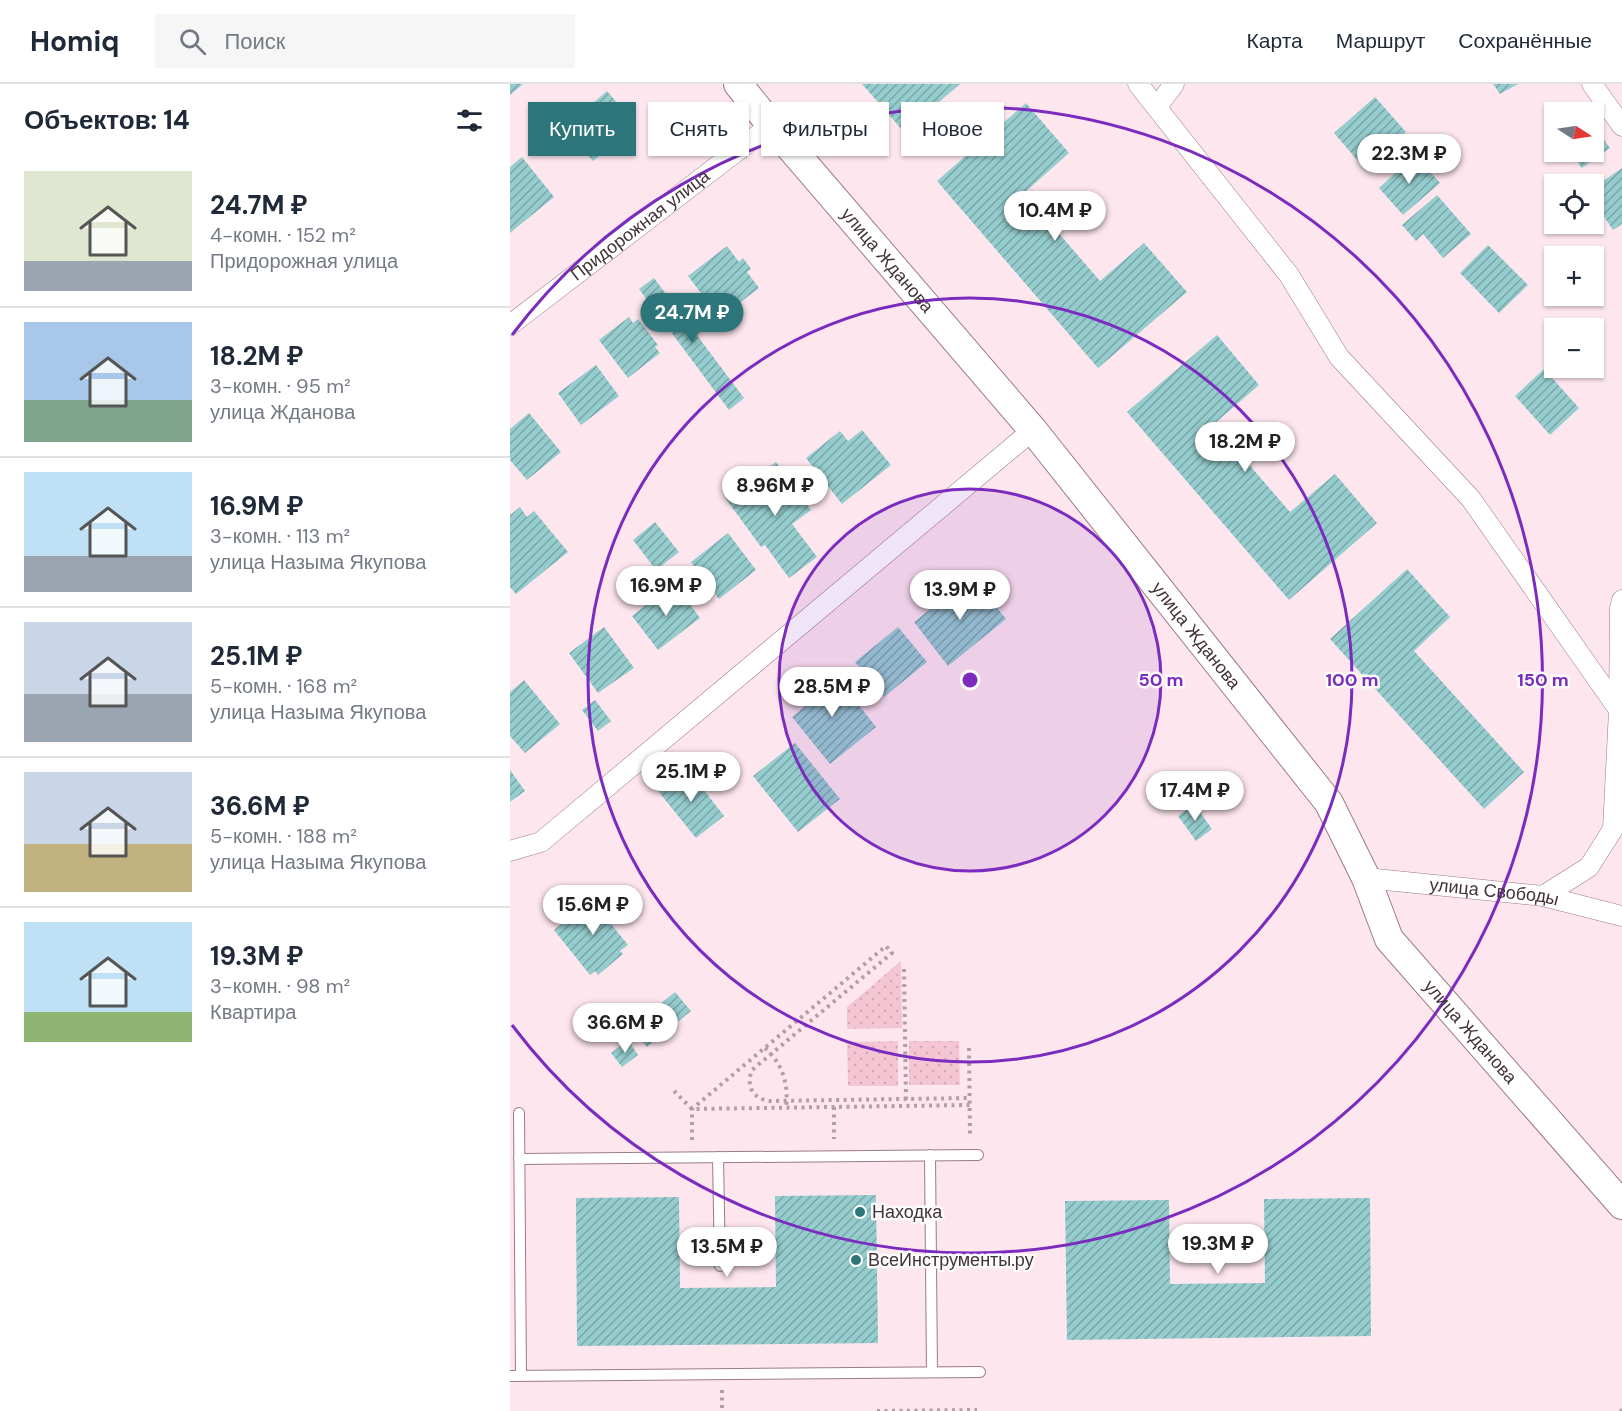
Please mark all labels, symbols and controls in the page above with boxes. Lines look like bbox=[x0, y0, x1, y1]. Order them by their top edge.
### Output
search box bbox=[155, 14, 575, 68]
text: Homiq bbox=[30, 23, 119, 60]
icon: search bbox=[176, 25, 209, 58]
text: Поиск bbox=[224, 27, 285, 56]
text: Карта bbox=[1247, 27, 1303, 55]
text: Маршрут bbox=[1336, 27, 1425, 55]
text: Сохранённые bbox=[1458, 27, 1592, 55]
chip: Купить bbox=[528, 102, 636, 156]
chip: Снять bbox=[648, 102, 749, 156]
chip: Фильтры bbox=[761, 102, 889, 156]
chip: Новое bbox=[901, 102, 1004, 156]
north arrow bbox=[1544, 102, 1604, 162]
map controls bbox=[1544, 102, 1604, 378]
text: Объектов: 14 bbox=[24, 103, 190, 137]
icon: filters bbox=[453, 104, 486, 137]
pin: 22.3M ₽ bbox=[1354, 134, 1464, 185]
text: 22.3M ₽ bbox=[1371, 140, 1447, 166]
street label: Придорожная улица bbox=[566, 164, 716, 286]
button: locate bbox=[1544, 174, 1604, 234]
text: 24.7M ₽ bbox=[210, 188, 308, 222]
pin: 10.4M ₽ bbox=[1000, 191, 1110, 242]
icon: home bbox=[72, 195, 144, 267]
text: 10.4M ₽ bbox=[1018, 197, 1092, 223]
street label: улица Жданова bbox=[836, 203, 940, 318]
text: 4-комн. · 152 m² bbox=[210, 222, 356, 248]
button: + bbox=[1544, 246, 1604, 306]
text: Придорожная улица bbox=[210, 248, 398, 274]
pin: 24.7M ₽ bbox=[637, 293, 747, 344]
text: 24.7M ₽ bbox=[654, 299, 730, 325]
button: − bbox=[1544, 318, 1604, 378]
text: 18.2M ₽ bbox=[210, 339, 304, 373]
icon: home bbox=[72, 346, 144, 418]
text: 3-комн. · 95 m² bbox=[210, 373, 351, 399]
text: улица Жданова bbox=[210, 399, 355, 425]
pin: 18.2M ₽ bbox=[1190, 422, 1300, 473]
text: 18.2M ₽ bbox=[1209, 428, 1281, 454]
pin: 8.96M ₽ bbox=[720, 466, 830, 517]
text: 8.96M ₽ bbox=[736, 472, 814, 498]
text: 16.9M ₽ bbox=[210, 489, 304, 523]
icon: home bbox=[72, 496, 144, 568]
text: 3-комн. · 113 m² bbox=[210, 523, 350, 549]
text: улица Назыма Якупова bbox=[210, 549, 426, 575]
pin: 16.9M ₽ bbox=[611, 566, 721, 617]
pin: 13.9M ₽ bbox=[905, 570, 1015, 621]
text: 16.9M ₽ bbox=[630, 572, 702, 598]
text: 13.9M ₽ bbox=[924, 576, 996, 602]
street label: улица Жданова bbox=[1146, 577, 1247, 695]
text: 25.1M ₽ bbox=[210, 639, 302, 673]
icon: home bbox=[72, 646, 144, 718]
pin: 28.5M ₽ bbox=[777, 667, 887, 718]
text: 50 m bbox=[1138, 668, 1184, 692]
text: 100 m bbox=[1325, 668, 1379, 692]
text: 150 m bbox=[1517, 668, 1569, 692]
centre of rings bbox=[960, 670, 980, 690]
text: 5-комн. · 168 m² bbox=[210, 673, 357, 699]
text: 28.5M ₽ bbox=[793, 673, 871, 699]
text: улица Назыма Якупова bbox=[210, 699, 426, 725]
pin: 25.1M ₽ bbox=[636, 752, 746, 803]
text: 25.1M ₽ bbox=[655, 758, 727, 784]
pin: 17.4M ₽ bbox=[1140, 771, 1250, 822]
text: 17.4M ₽ bbox=[1160, 777, 1230, 803]
text: 36.6M ₽ bbox=[210, 789, 310, 823]
icon: home bbox=[72, 796, 144, 868]
text: 5-комн. · 188 m² bbox=[210, 823, 357, 849]
text: улица Назыма Якупова bbox=[210, 849, 426, 875]
street label: улица Свободы bbox=[1428, 873, 1562, 912]
pin: 15.6M ₽ bbox=[538, 885, 648, 936]
text: 15.6M ₽ bbox=[557, 891, 629, 917]
text: 19.3M ₽ bbox=[210, 939, 304, 973]
icon: home bbox=[72, 946, 144, 1018]
text: 3-комн. · 98 m² bbox=[210, 973, 350, 999]
street label: улица Жданова bbox=[1418, 975, 1523, 1090]
text: Квартира bbox=[210, 999, 296, 1025]
pin: 36.6M ₽ bbox=[570, 1003, 680, 1054]
text: 36.6M ₽ bbox=[587, 1009, 663, 1035]
place label: Находка bbox=[872, 1200, 943, 1224]
marker: Находка bbox=[853, 1205, 867, 1219]
pin: 19.3M ₽ bbox=[1163, 1224, 1273, 1275]
pin: 13.5M ₽ bbox=[672, 1227, 782, 1278]
text: 19.3M ₽ bbox=[1182, 1230, 1254, 1256]
text: 13.5M ₽ bbox=[691, 1233, 763, 1259]
place label: ВсеИнструменты.ру bbox=[868, 1248, 1034, 1272]
marker: ВсеИнструменты.ру bbox=[849, 1253, 863, 1267]

